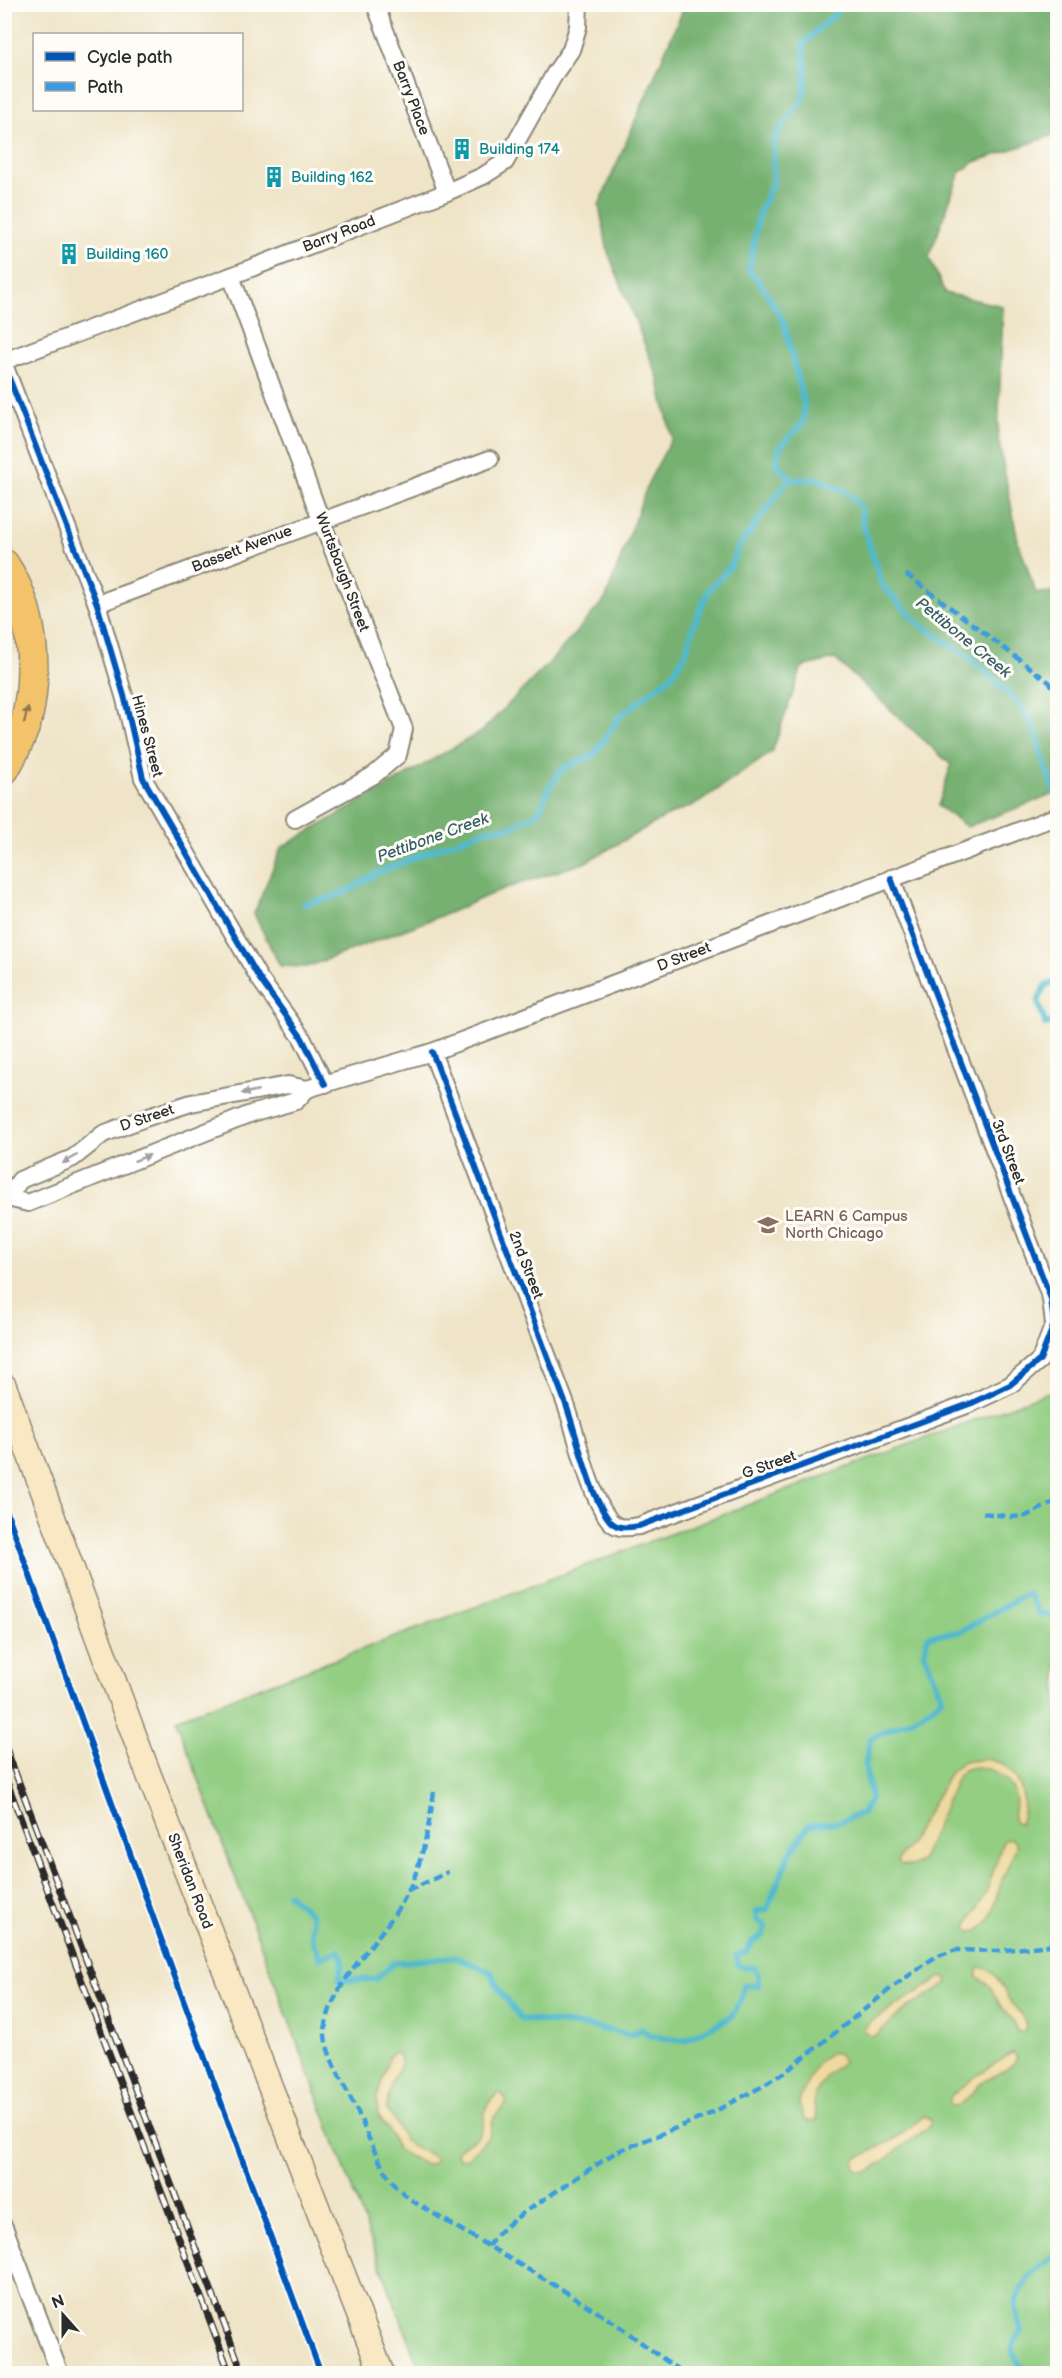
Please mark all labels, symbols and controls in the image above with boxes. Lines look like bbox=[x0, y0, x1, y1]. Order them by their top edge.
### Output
legend bbox=[33, 33, 243, 111]
text: Cycle path bbox=[87, 47, 173, 68]
street label: Barry Place bbox=[388, 58, 434, 138]
text: Path bbox=[87, 77, 123, 98]
building icon: Building 174 bbox=[450, 137, 474, 161]
place label: Building 174 bbox=[479, 140, 560, 159]
building icon: Building 162 bbox=[262, 165, 286, 189]
place label: Building 162 bbox=[291, 168, 374, 187]
street label: Barry Road bbox=[300, 211, 378, 257]
building icon: Building 160 bbox=[57, 242, 81, 266]
place label: Building 160 bbox=[86, 245, 169, 264]
street label: Wurtsbaugh Street bbox=[311, 510, 374, 635]
street label: Bassett Avenue bbox=[189, 521, 295, 577]
water label: Pettibone Creek bbox=[912, 594, 1015, 683]
street label: Hines Street bbox=[127, 693, 167, 779]
one-way arrow bbox=[22, 706, 32, 724]
water label: Pettibone Creek bbox=[375, 809, 492, 867]
street label: D Street bbox=[655, 938, 714, 976]
one-way arrow bbox=[240, 1088, 259, 1097]
street label: D Street bbox=[117, 1100, 177, 1136]
street label: 3rd Street bbox=[987, 1117, 1029, 1187]
one-way arrow bbox=[133, 1153, 151, 1163]
one-way arrow bbox=[62, 1154, 78, 1165]
place label: LEARN 6 Campus North Chicago bbox=[785, 1207, 908, 1243]
school or university icon: LEARN 6 Campus North Chicago bbox=[756, 1213, 780, 1237]
street label: 2nd Street bbox=[504, 1229, 548, 1302]
street label: G Street bbox=[739, 1446, 799, 1484]
street label: Sheridan Road bbox=[163, 1830, 217, 1932]
north arrow bbox=[33, 2285, 93, 2345]
text: N bbox=[49, 2291, 67, 2313]

